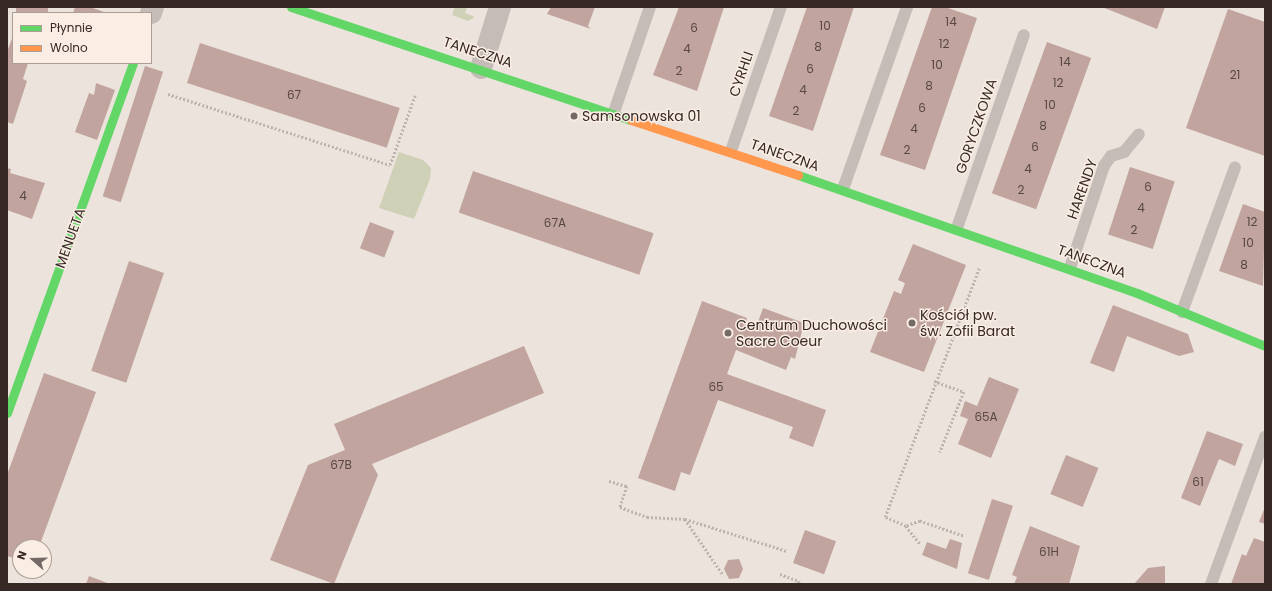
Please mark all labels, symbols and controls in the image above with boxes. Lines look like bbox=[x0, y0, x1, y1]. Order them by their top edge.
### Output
legend bbox=[12, 12, 152, 64]
house number: 14 bbox=[945, 15, 957, 29]
text: Płynnie bbox=[50, 19, 92, 36]
house number: 10 bbox=[819, 19, 831, 33]
house number: 6 bbox=[690, 21, 698, 35]
street label: TANECZNA bbox=[441, 33, 515, 71]
house number: 12 bbox=[939, 37, 949, 51]
text: Wolno bbox=[50, 39, 88, 56]
house number: 8 bbox=[814, 40, 822, 54]
house number: 4 bbox=[683, 42, 691, 56]
street label: CYRHLI bbox=[725, 49, 757, 99]
house number: 14 bbox=[1059, 55, 1071, 69]
house number: 10 bbox=[931, 58, 943, 72]
house number: 6 bbox=[806, 62, 814, 76]
house number: 2 bbox=[676, 64, 682, 78]
house number: 21 bbox=[1230, 68, 1240, 82]
street label: GORYCZKOWA bbox=[952, 76, 1000, 176]
house number: 12 bbox=[1053, 76, 1063, 90]
house number: 8 bbox=[925, 79, 933, 93]
house number: 4 bbox=[799, 83, 807, 97]
house number: 67 bbox=[287, 88, 301, 102]
house number: 10 bbox=[1044, 98, 1056, 112]
house number: 6 bbox=[918, 101, 926, 115]
house number: 2 bbox=[793, 104, 799, 118]
place label: Samsonowska 01 bbox=[582, 108, 701, 124]
marker: Samsonowska 01 bbox=[569, 111, 579, 121]
house number: 8 bbox=[1039, 119, 1047, 133]
house number: 4 bbox=[910, 122, 918, 136]
street label: TANECZNA bbox=[748, 135, 822, 175]
house number: 6 bbox=[1031, 140, 1039, 154]
house number: 2 bbox=[904, 143, 910, 157]
street label: HARENDY bbox=[1063, 157, 1101, 221]
house number: 4 bbox=[1024, 162, 1032, 176]
house number: 6 bbox=[1144, 180, 1152, 194]
house number: 2 bbox=[1018, 183, 1024, 197]
house number: 4 bbox=[19, 189, 27, 203]
house number: 4 bbox=[1137, 201, 1145, 215]
street label: MENUETA bbox=[51, 206, 89, 270]
house number: 12 bbox=[1247, 215, 1257, 229]
house number: 67A bbox=[544, 216, 566, 230]
house number: 2 bbox=[1131, 223, 1137, 237]
house number: 10 bbox=[1242, 236, 1254, 250]
street label: TANECZNA bbox=[1055, 241, 1129, 281]
house number: 8 bbox=[1240, 258, 1248, 272]
place label: Kościół pw. św. Zofii Barat bbox=[920, 307, 1015, 340]
place label: Centrum Duchowości Sacre Coeur bbox=[736, 317, 887, 350]
marker: Kościół pw. św. Zofii Barat bbox=[907, 318, 917, 328]
marker: Centrum Duchowości Sacre Coeur bbox=[723, 328, 733, 338]
house number: 65 bbox=[708, 380, 724, 394]
house number: 65A bbox=[974, 410, 998, 424]
house number: 67B bbox=[330, 458, 352, 472]
house number: 61 bbox=[1192, 475, 1204, 489]
north arrow bbox=[12, 539, 52, 579]
house number: 61H bbox=[1039, 545, 1059, 559]
text: N bbox=[13, 549, 31, 562]

